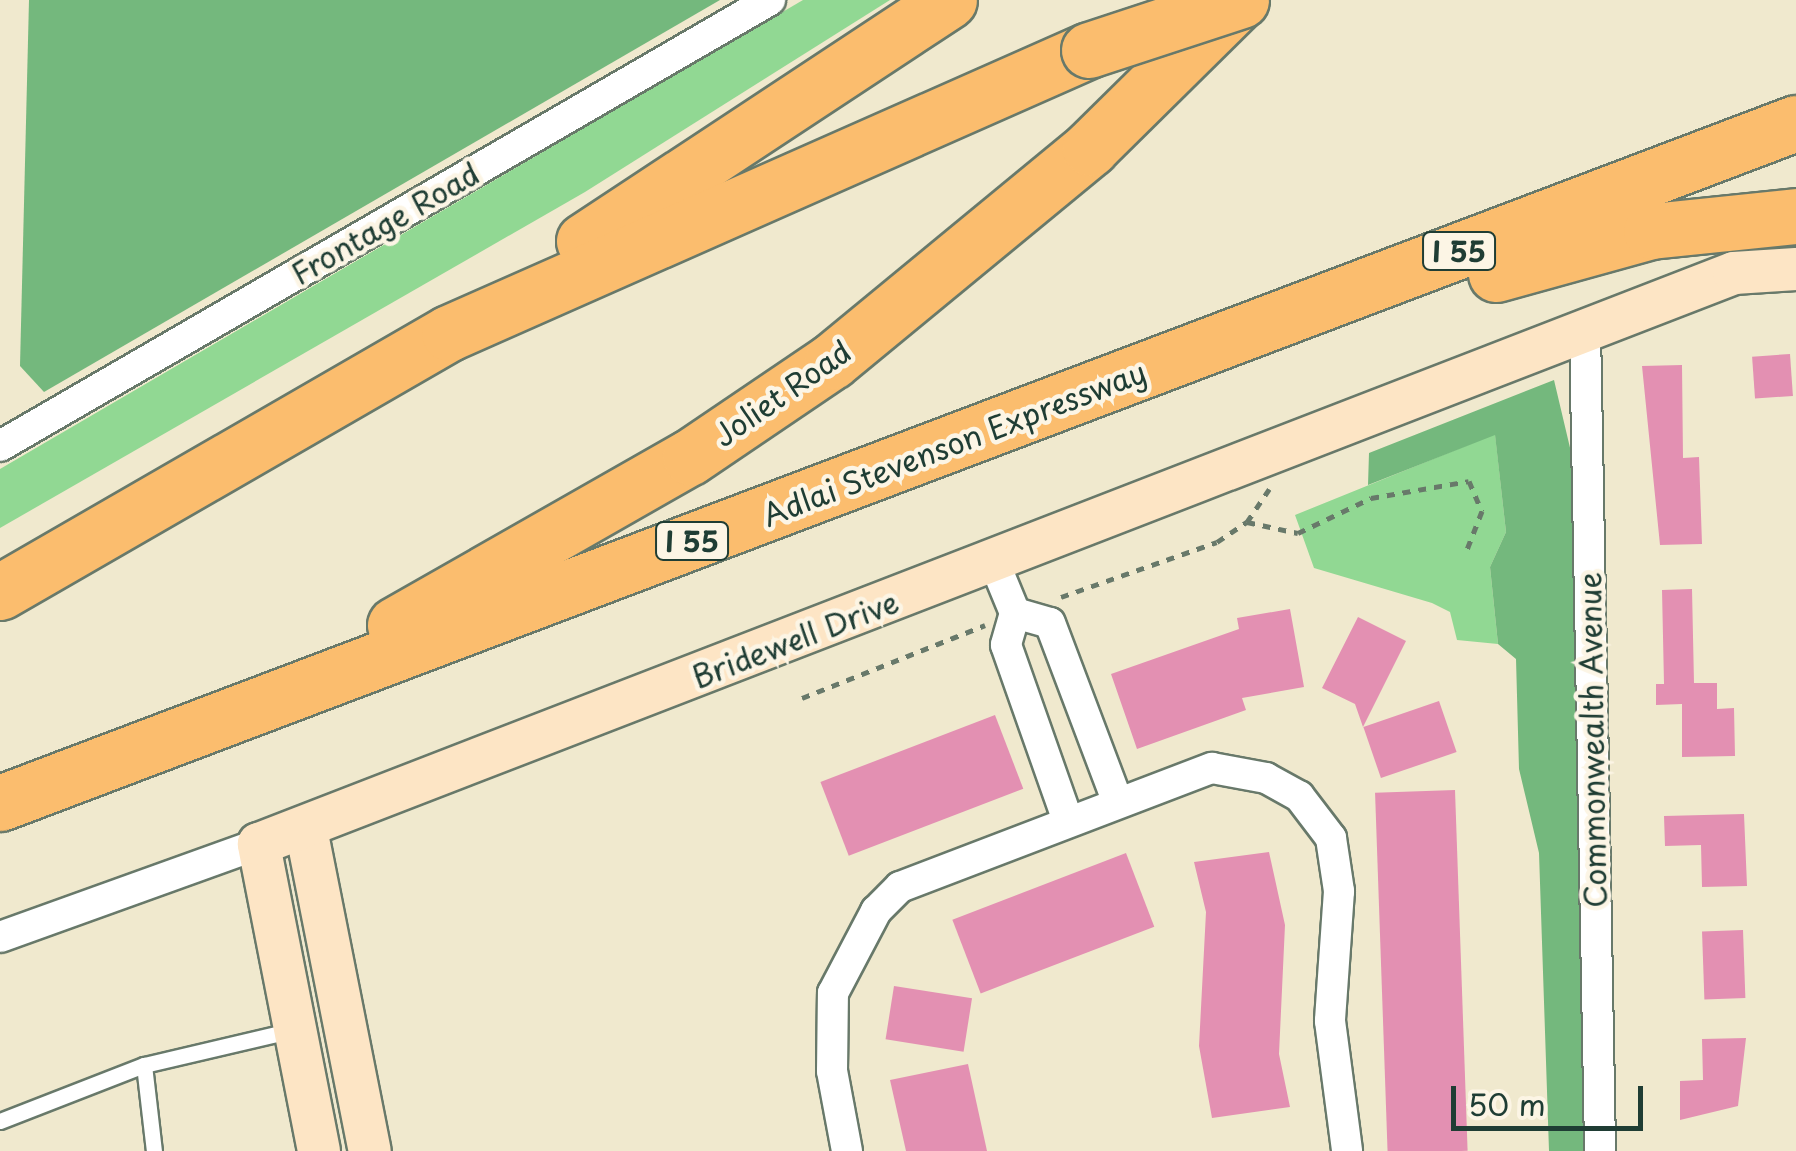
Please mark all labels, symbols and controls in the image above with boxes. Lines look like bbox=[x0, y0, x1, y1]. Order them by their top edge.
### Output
street label: Frontage Road bbox=[285, 155, 485, 291]
road number: I 55 bbox=[1422, 228, 1496, 274]
street label: Joliet Road bbox=[706, 332, 858, 454]
street label: Adlai Stevenson Expressway bbox=[756, 353, 1152, 533]
road number: I 55 bbox=[654, 518, 730, 564]
street label: Commonwealth Avenue bbox=[1571, 571, 1613, 909]
street label: Bridewell Drive bbox=[686, 583, 904, 695]
scale bar bbox=[1456, 1066, 1648, 1128]
text: 50 m bbox=[1468, 1081, 1546, 1126]

